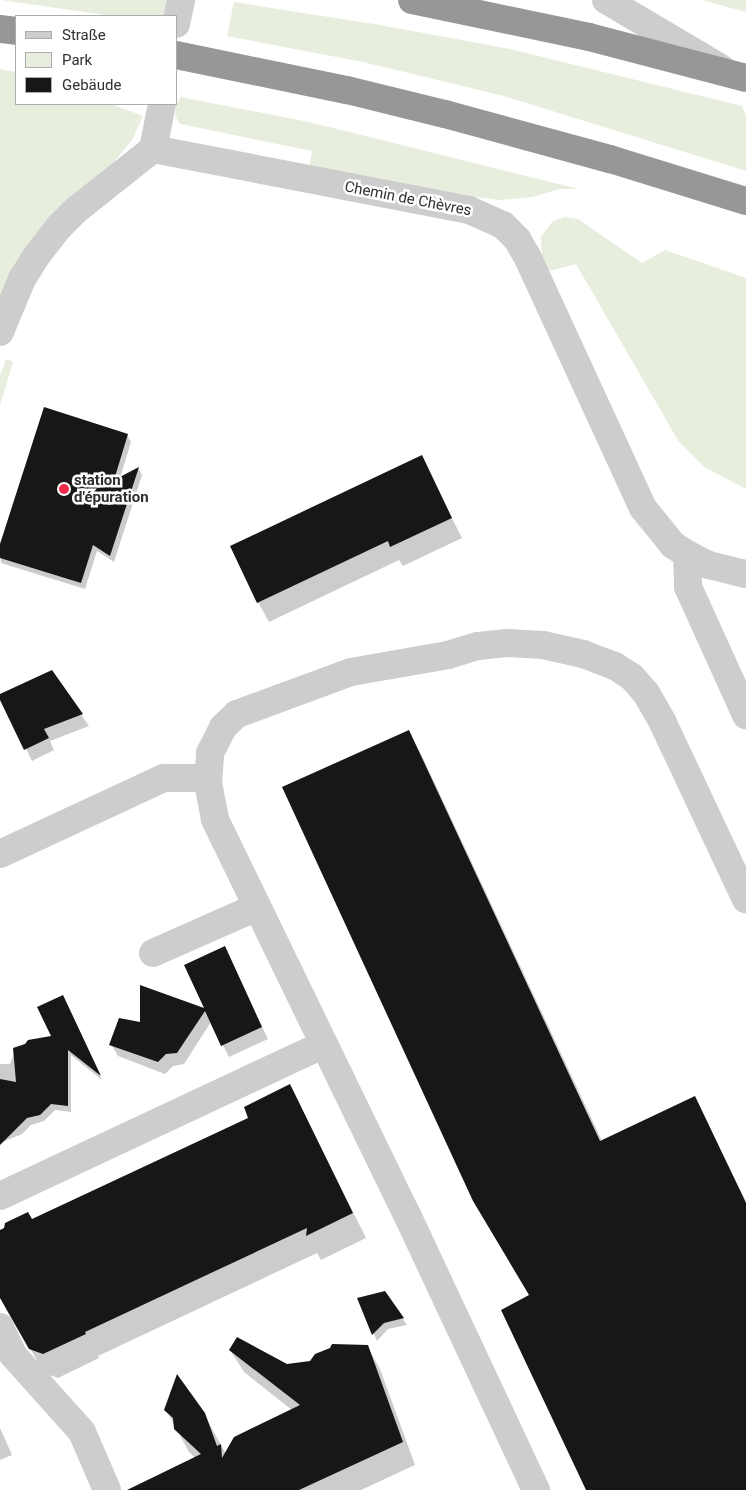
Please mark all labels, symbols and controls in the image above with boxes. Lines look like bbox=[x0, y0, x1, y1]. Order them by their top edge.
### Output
legend bbox=[15, 15, 178, 105]
text: Straße bbox=[62, 26, 106, 44]
text: Park bbox=[62, 51, 92, 69]
text: Gebäude bbox=[62, 76, 121, 94]
street label: Chemin de Chèvres bbox=[343, 178, 473, 220]
place label: station d'épuration bbox=[74, 471, 149, 506]
marker: station d'épuration bbox=[58, 483, 70, 495]

